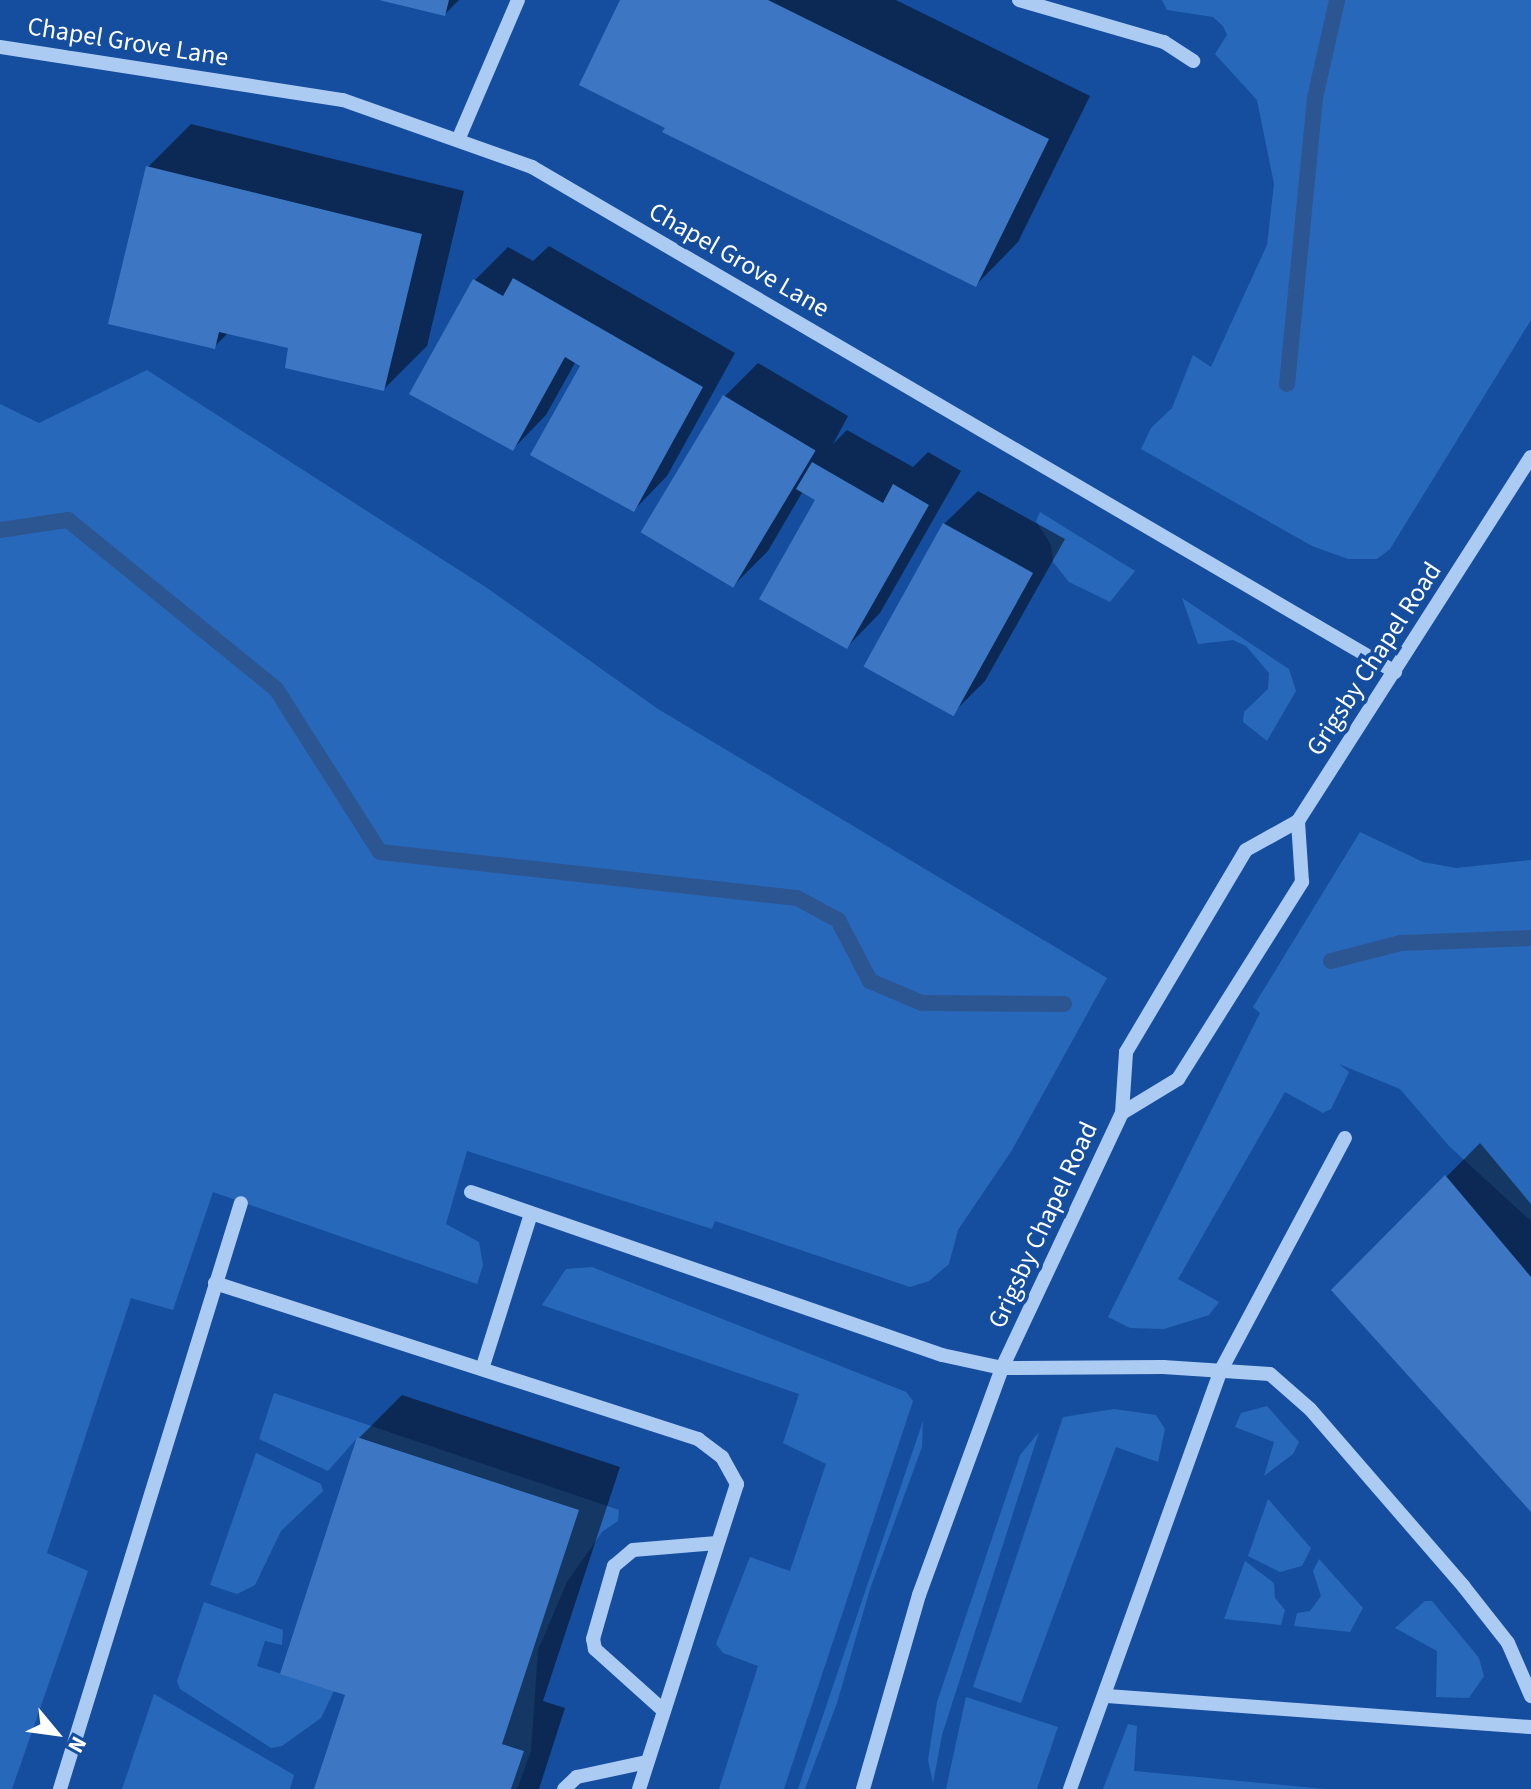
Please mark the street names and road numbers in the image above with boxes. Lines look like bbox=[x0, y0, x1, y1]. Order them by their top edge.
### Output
street label: Chapel Grove Lane bbox=[25, 11, 231, 73]
street label: Chapel Grove Lane bbox=[643, 196, 835, 324]
street label: Grigsby Chapel Road bbox=[1300, 557, 1448, 761]
street label: Grigsby Chapel Road bbox=[982, 1117, 1104, 1333]

